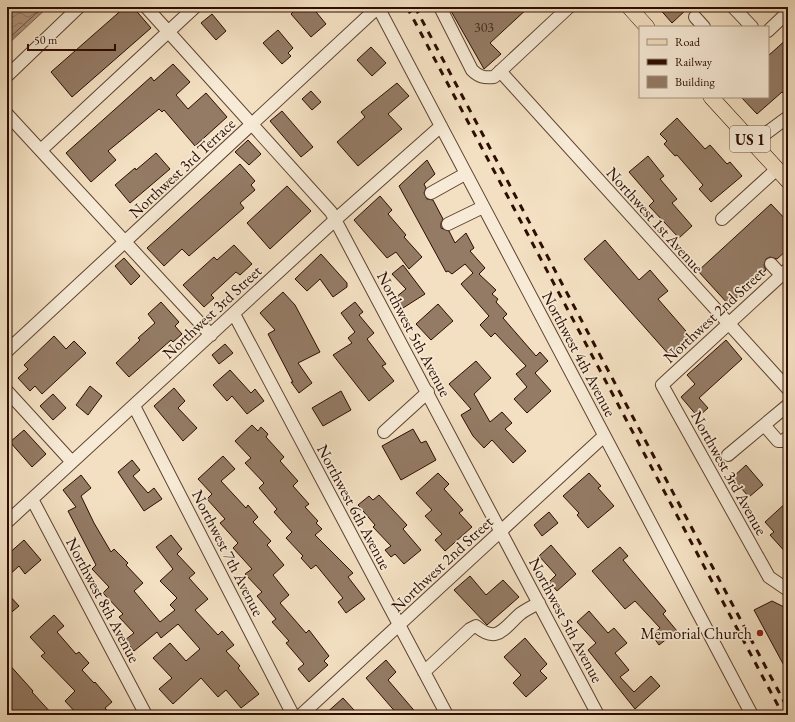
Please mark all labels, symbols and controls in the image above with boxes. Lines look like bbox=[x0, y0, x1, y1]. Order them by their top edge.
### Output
house number: 303 bbox=[474, 18, 494, 36]
scale bar bbox=[28, 26, 115, 52]
legend bbox=[639, 26, 769, 98]
text: 50 m bbox=[34, 32, 58, 48]
text: Road bbox=[675, 34, 701, 50]
text: Railway bbox=[675, 54, 713, 70]
text: Building bbox=[675, 74, 716, 90]
street label: Northwest 3rd Terrace bbox=[124, 113, 240, 223]
road number: US 1 bbox=[730, 126, 770, 152]
street label: Northwest 1st Avenue bbox=[602, 162, 708, 278]
street label: Northwest 3rd Street bbox=[158, 261, 266, 363]
street label: Northwest 2nd Street bbox=[659, 262, 769, 368]
street label: Northwest 5th Avenue bbox=[372, 268, 456, 400]
street label: Northwest 4th Avenue bbox=[537, 288, 621, 420]
street label: Northwest 3rd Avenue bbox=[686, 407, 772, 539]
street label: Northwest 6th Avenue bbox=[312, 441, 396, 573]
street label: Northwest 7th Avenue bbox=[187, 486, 269, 620]
street label: Northwest 2nd Street bbox=[387, 511, 497, 617]
street label: Northwest 8th Avenue bbox=[61, 534, 145, 666]
street label: Northwest 5th Avenue bbox=[524, 554, 608, 686]
place label: Memorial Church bbox=[640, 623, 752, 644]
marker: Memorial Church bbox=[755, 628, 765, 638]

